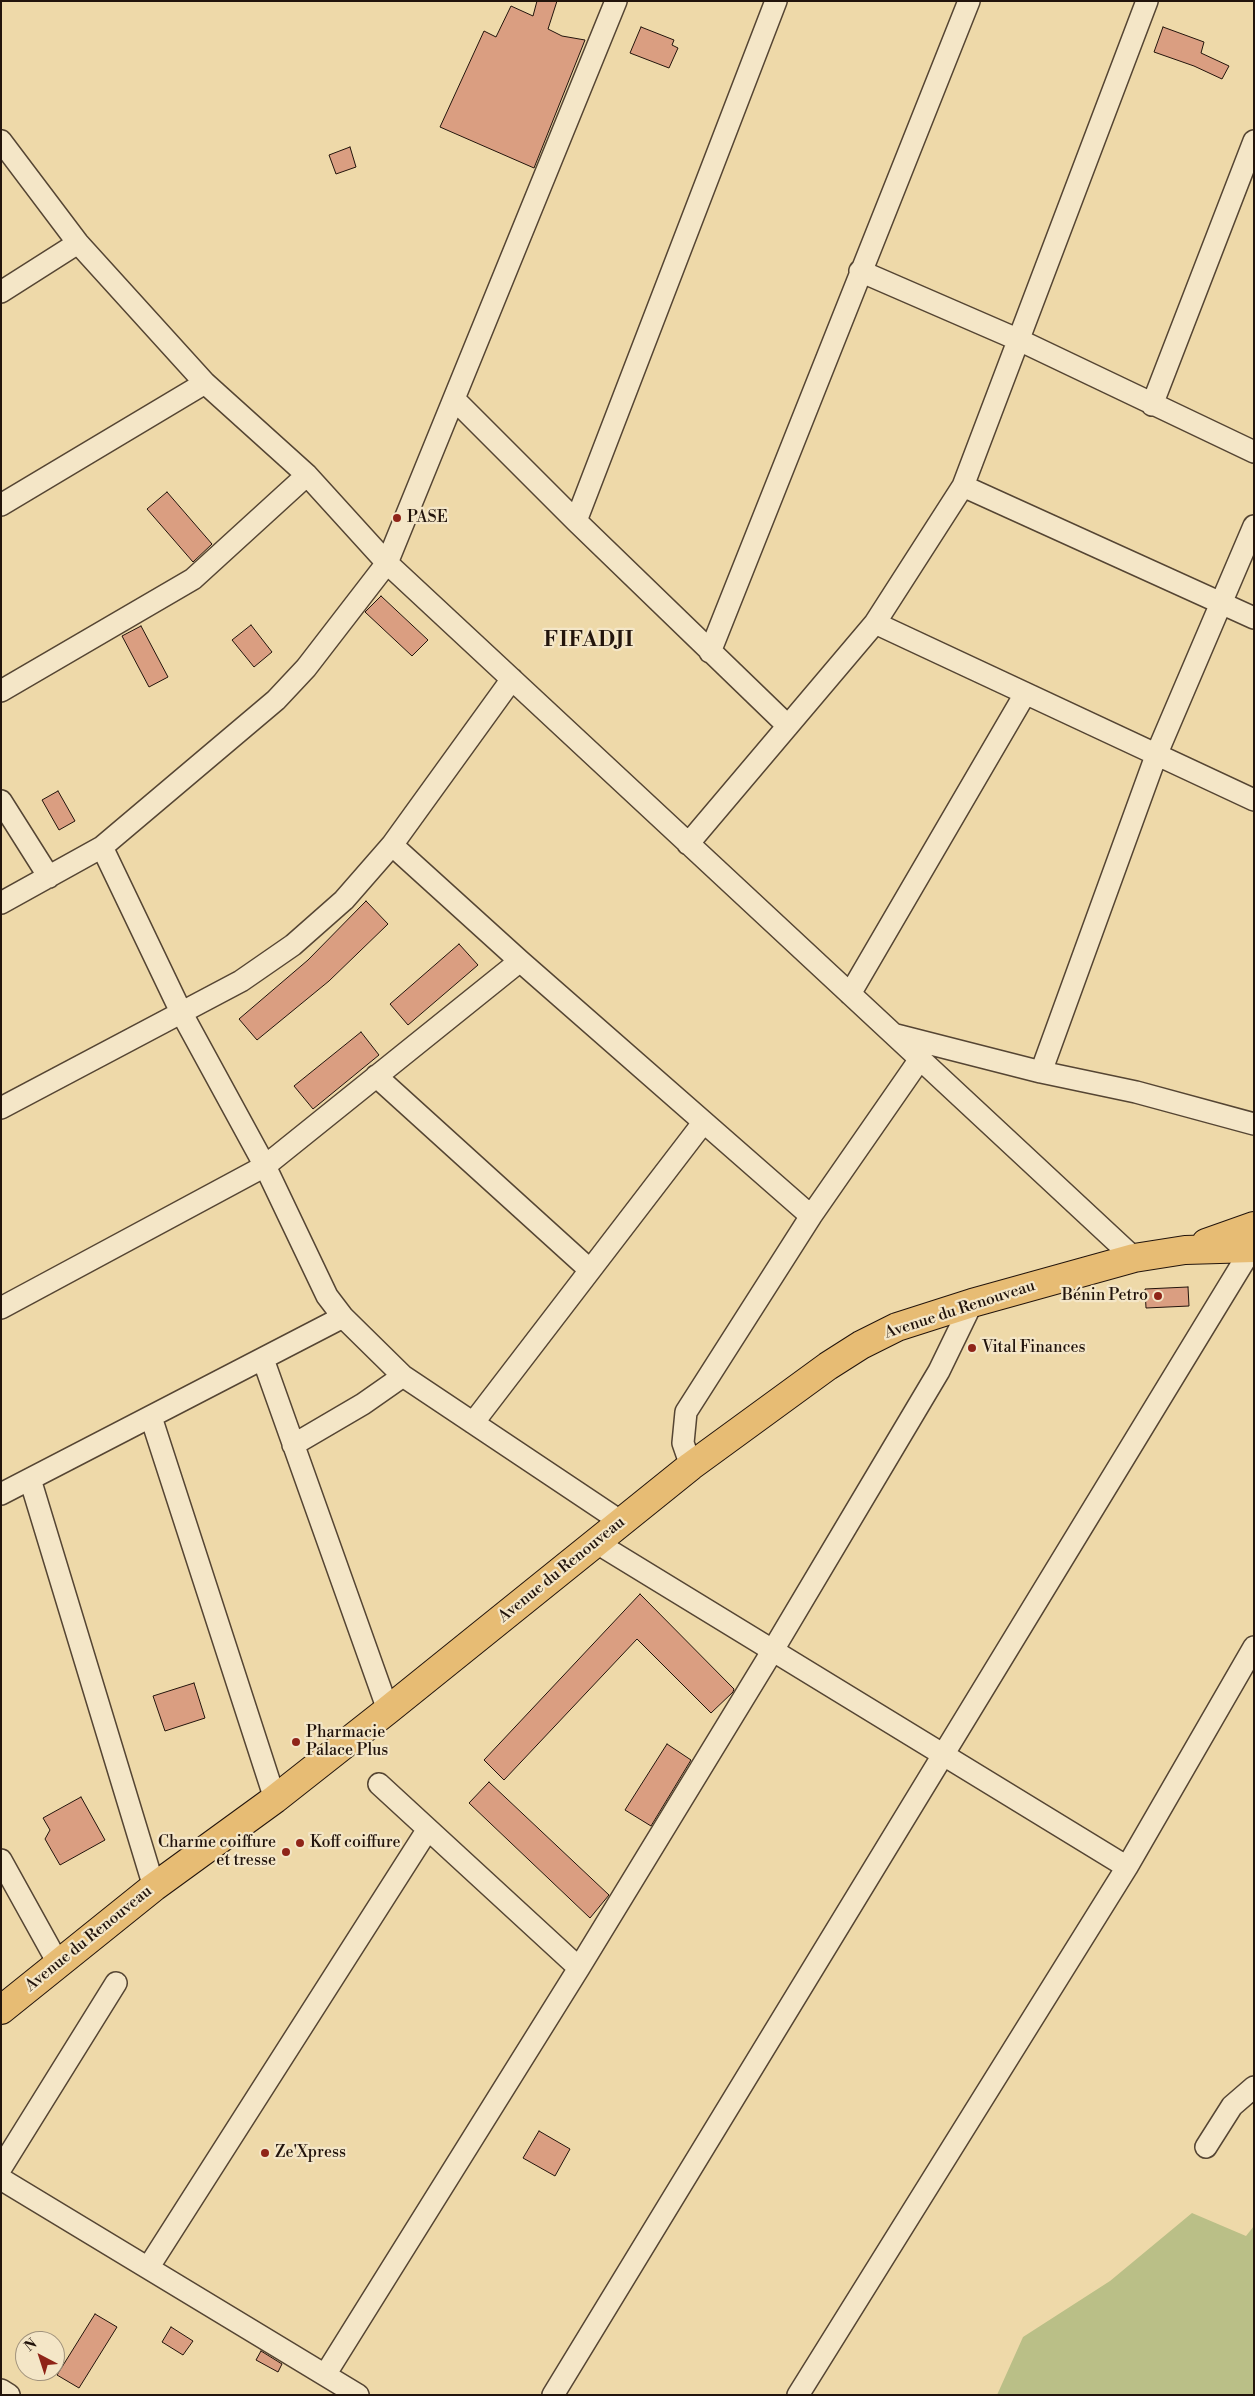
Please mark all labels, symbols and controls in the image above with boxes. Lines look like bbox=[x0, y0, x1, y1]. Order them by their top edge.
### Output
place label: PASE bbox=[407, 508, 448, 528]
marker: PASE bbox=[391, 512, 403, 524]
district label: FIFADJI bbox=[543, 628, 635, 654]
street label: Avenue du Renouveau bbox=[882, 1277, 1038, 1343]
place label: Bénin Petro bbox=[1062, 1286, 1148, 1306]
marker: Bénin Petro bbox=[1152, 1290, 1164, 1302]
place label: Vital Finances bbox=[982, 1338, 1086, 1358]
marker: Vital Finances bbox=[966, 1342, 978, 1354]
street label: Avenue du Renouveau bbox=[495, 1513, 629, 1627]
place label: Pharmacie Palace Plus bbox=[306, 1723, 388, 1761]
marker: Pharmacie Palace Plus bbox=[290, 1736, 302, 1748]
place label: Charme coiffure et tresse bbox=[158, 1833, 276, 1871]
place label: Koff coiffure bbox=[310, 1833, 401, 1853]
marker: Koff coiffure bbox=[294, 1837, 306, 1849]
marker: Charme coiffure et tresse bbox=[280, 1846, 292, 1858]
street label: Avenue du Renouveau bbox=[22, 1882, 156, 1996]
place label: Ze'Xpress bbox=[275, 2143, 346, 2163]
marker: Ze'Xpress bbox=[259, 2147, 271, 2159]
north arrow bbox=[15, 2331, 65, 2381]
text: N bbox=[21, 2335, 41, 2356]

